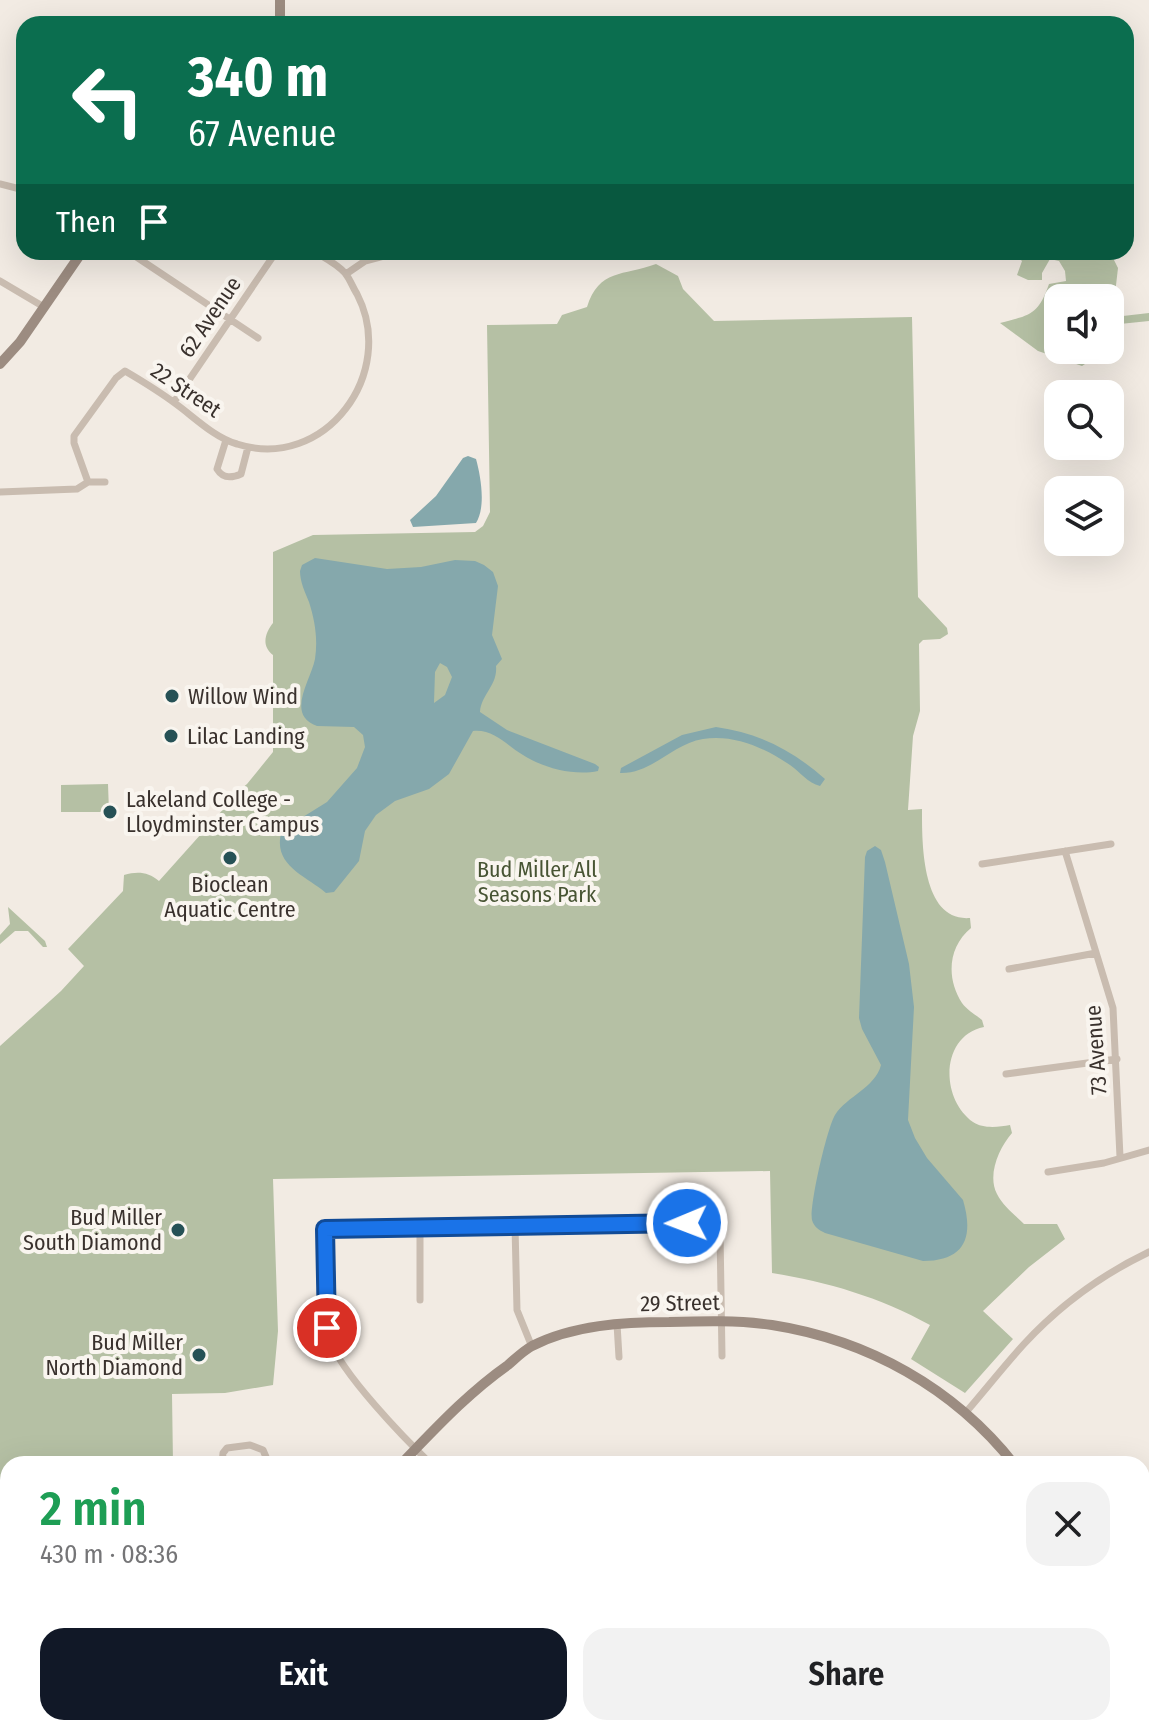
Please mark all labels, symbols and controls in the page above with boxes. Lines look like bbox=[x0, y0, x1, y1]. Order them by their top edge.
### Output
text: 340 m bbox=[188, 44, 328, 111]
icon: left bbox=[56, 48, 160, 152]
text: 67 Avenue bbox=[188, 112, 336, 156]
icon: arrive bbox=[132, 200, 176, 244]
text: Then bbox=[56, 204, 116, 240]
street label: 62 Avenue bbox=[173, 271, 247, 363]
map controls bbox=[1044, 284, 1124, 556]
button: sound bbox=[1044, 284, 1124, 364]
street label: 22 Street bbox=[146, 357, 227, 424]
button: search bbox=[1044, 380, 1124, 460]
button: layers bbox=[1044, 476, 1124, 556]
place label: Willow Wind bbox=[188, 683, 298, 710]
marker: Willow Wind bbox=[163, 687, 181, 705]
place label: Lilac Landing bbox=[187, 723, 305, 750]
marker: Lilac Landing bbox=[162, 727, 180, 745]
place label: Lakeland College - Lloydminster Campus bbox=[126, 786, 319, 838]
marker: Lakeland College - Lloydminster Campus bbox=[101, 803, 119, 821]
marker: Bioclean Aquatic Centre bbox=[221, 849, 239, 867]
park label: Bud Miller All Seasons Park bbox=[477, 856, 597, 908]
place label: Bioclean Aquatic Centre bbox=[164, 871, 296, 923]
street label: 73 Avenue bbox=[1079, 1004, 1113, 1096]
position arrow bbox=[645, 1181, 729, 1265]
place label: Bud Miller South Diamond bbox=[23, 1204, 162, 1256]
marker: Bud Miller South Diamond bbox=[169, 1221, 187, 1239]
street label: 29 Street bbox=[640, 1289, 721, 1317]
pin bbox=[293, 1294, 361, 1362]
icon: arrive bbox=[305, 1306, 349, 1350]
place label: Bud Miller North Diamond bbox=[45, 1329, 183, 1381]
marker: Bud Miller North Diamond bbox=[190, 1346, 208, 1364]
text: 2 min bbox=[40, 1480, 147, 1538]
button: close bbox=[1026, 1482, 1110, 1566]
text: 430 m · 08:36 bbox=[40, 1539, 178, 1570]
button: Exit bbox=[40, 1628, 567, 1720]
button: Share bbox=[583, 1628, 1110, 1720]

